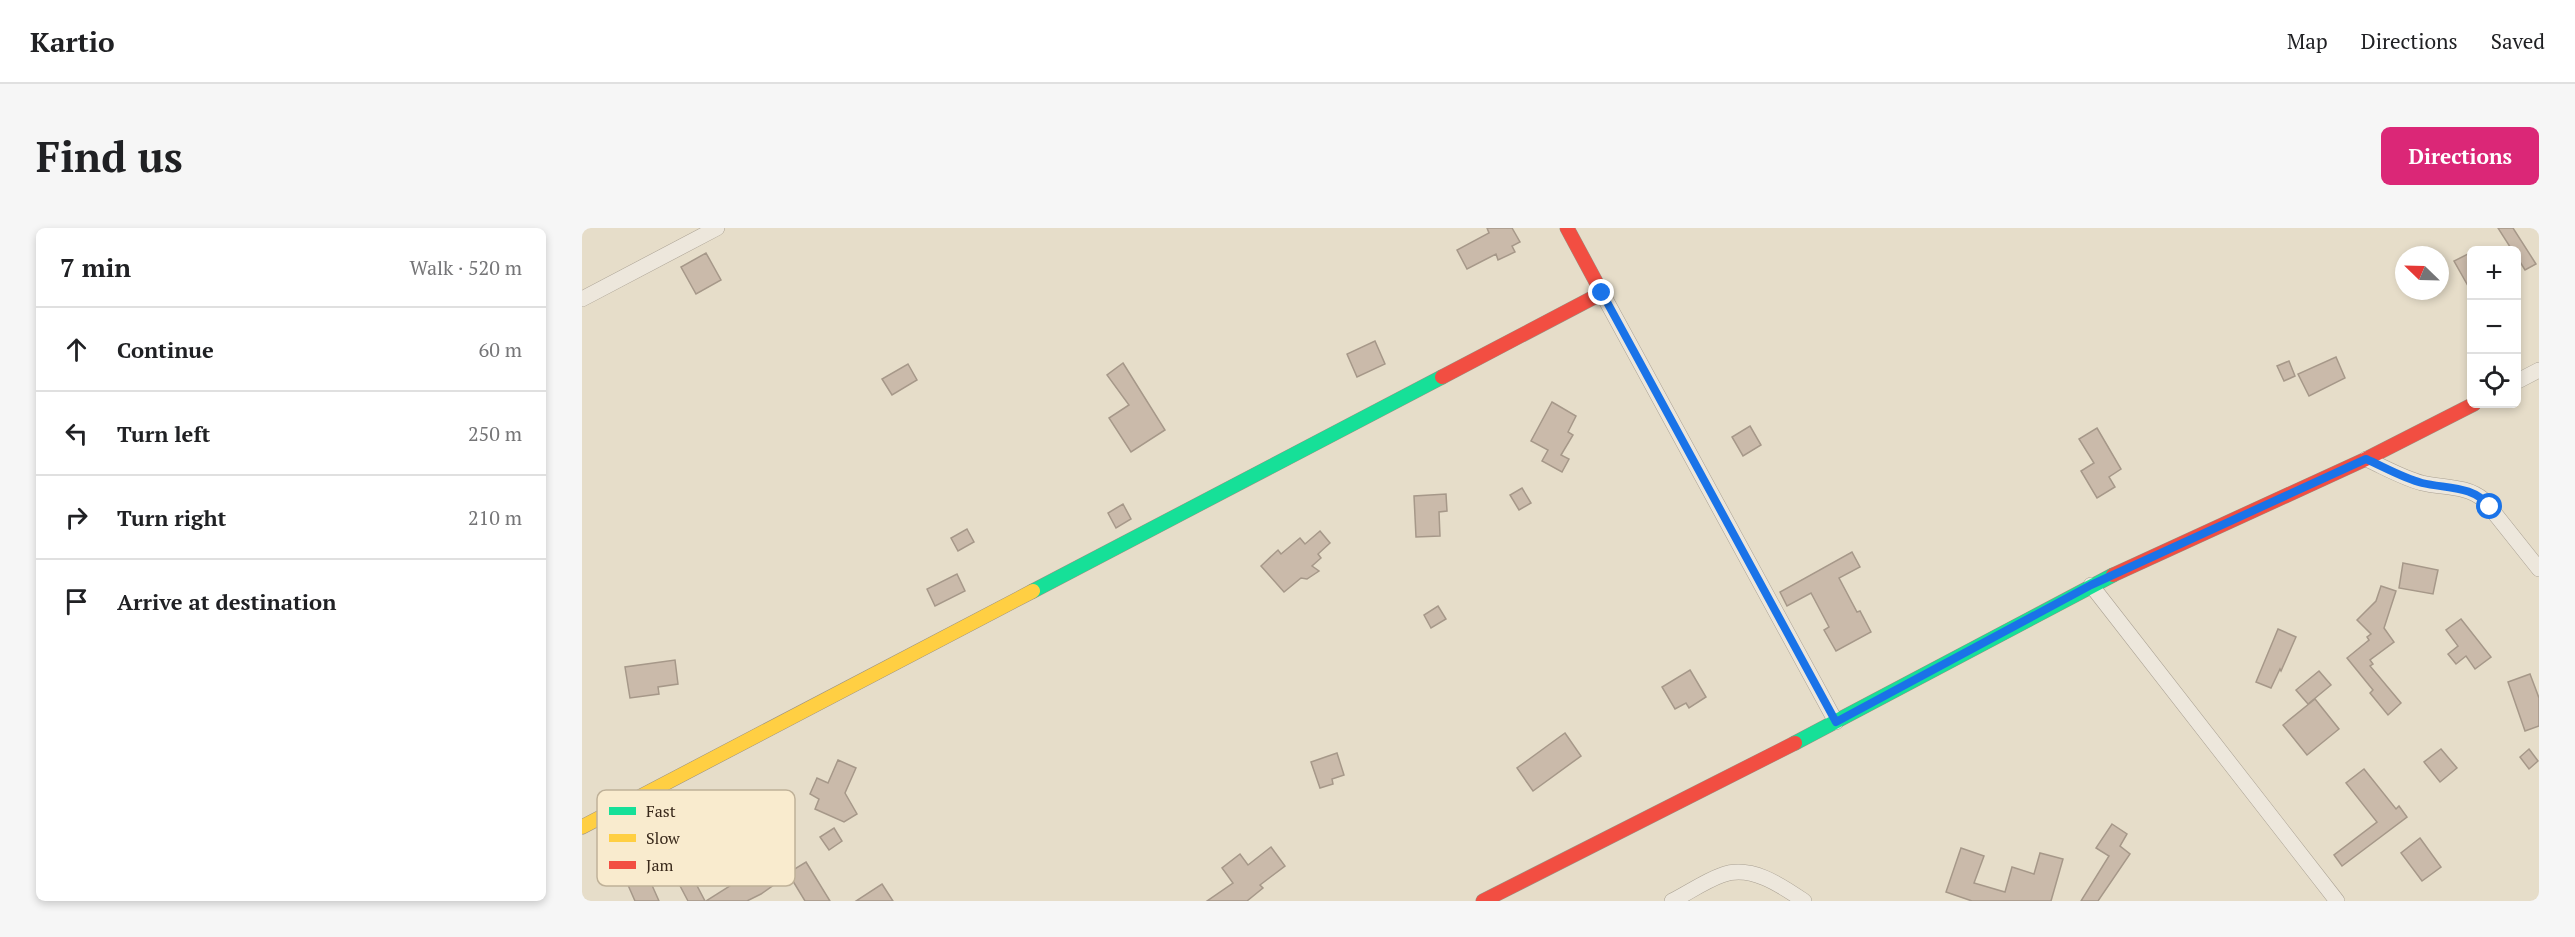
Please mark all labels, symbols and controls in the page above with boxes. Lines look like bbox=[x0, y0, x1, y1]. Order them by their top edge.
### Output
text: Kartio bbox=[30, 23, 115, 60]
text: Map bbox=[2287, 27, 2328, 55]
text: Directions bbox=[2361, 27, 2458, 55]
text: Saved bbox=[2491, 27, 2545, 55]
button: Directions bbox=[2381, 127, 2539, 185]
text: Find us bbox=[36, 128, 183, 184]
north arrow bbox=[2395, 246, 2449, 300]
map controls bbox=[2467, 246, 2521, 408]
button: + bbox=[2467, 246, 2521, 300]
text: 7 min bbox=[60, 250, 131, 284]
text: Walk · 520 m bbox=[410, 254, 522, 281]
route end bbox=[1588, 279, 1614, 305]
button: − bbox=[2467, 300, 2521, 354]
icon: ahead bbox=[60, 333, 93, 366]
text: Continue bbox=[117, 335, 214, 364]
text: 60 m bbox=[479, 336, 522, 363]
button: locate bbox=[2467, 354, 2521, 408]
icon: left bbox=[60, 417, 93, 450]
text: Turn left bbox=[117, 419, 210, 448]
text: 250 m bbox=[468, 420, 522, 447]
route start bbox=[2476, 493, 2502, 519]
icon: right bbox=[60, 501, 93, 534]
text: Turn right bbox=[117, 503, 226, 532]
text: 210 m bbox=[468, 504, 522, 531]
icon: arrive bbox=[60, 585, 93, 618]
text: Arrive at destination bbox=[117, 587, 336, 616]
legend bbox=[597, 790, 795, 886]
text: Fast bbox=[646, 800, 676, 822]
text: Slow bbox=[646, 827, 680, 849]
text: Jam bbox=[646, 854, 674, 876]

